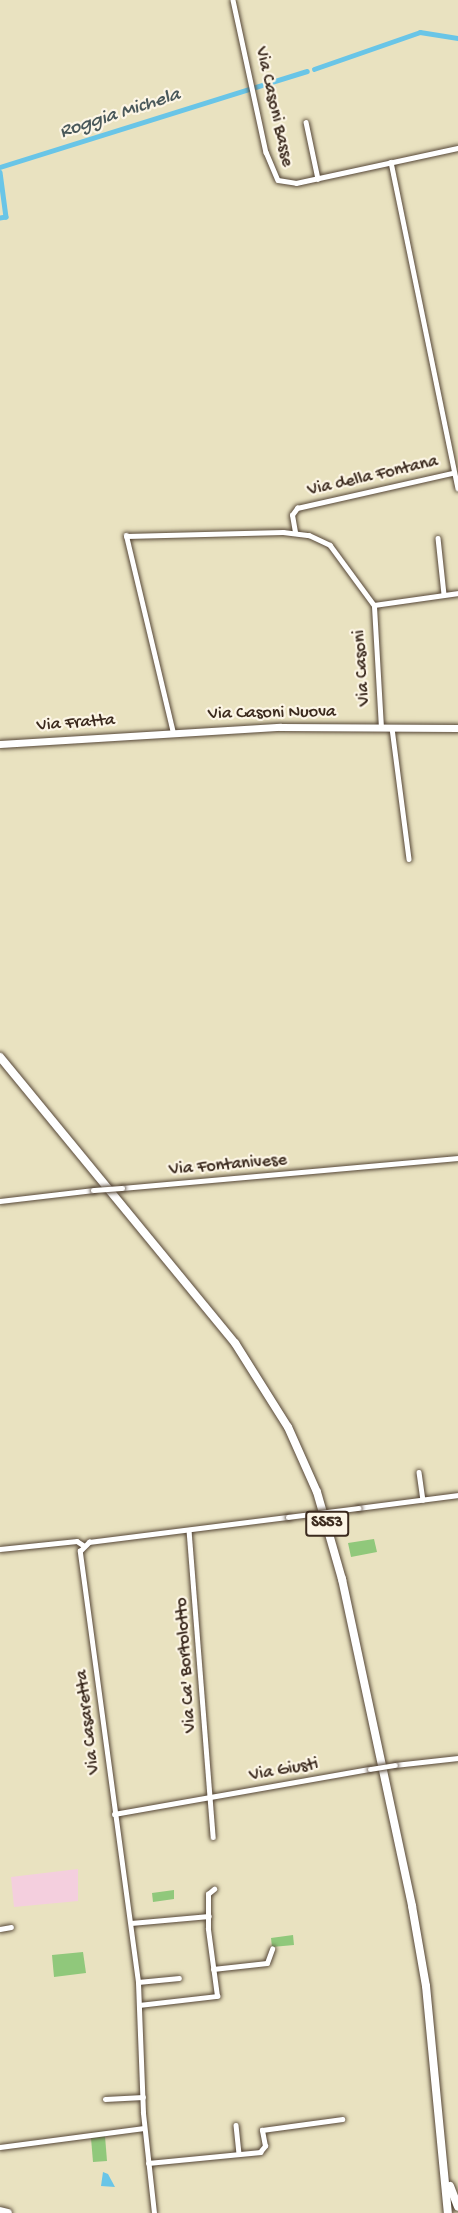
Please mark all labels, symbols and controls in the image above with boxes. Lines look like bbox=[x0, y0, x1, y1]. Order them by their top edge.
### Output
street label: Via Casoni Basse bbox=[249, 45, 297, 169]
water label: Roggia Michela bbox=[57, 83, 183, 145]
street label: Via della Fontana bbox=[306, 451, 440, 503]
street label: Via Casoni bbox=[350, 629, 376, 707]
street label: Via Casoni Nuova bbox=[208, 702, 336, 726]
street label: Via Fratta bbox=[36, 710, 116, 738]
street label: Via Fontanivese bbox=[168, 1150, 288, 1182]
road number: SS53 bbox=[304, 1511, 350, 1537]
street label: Via Ca' Bortolotto bbox=[171, 1597, 203, 1733]
street label: Via Casaretta bbox=[72, 1669, 106, 1775]
street label: Via Giusti bbox=[248, 1754, 320, 1788]

